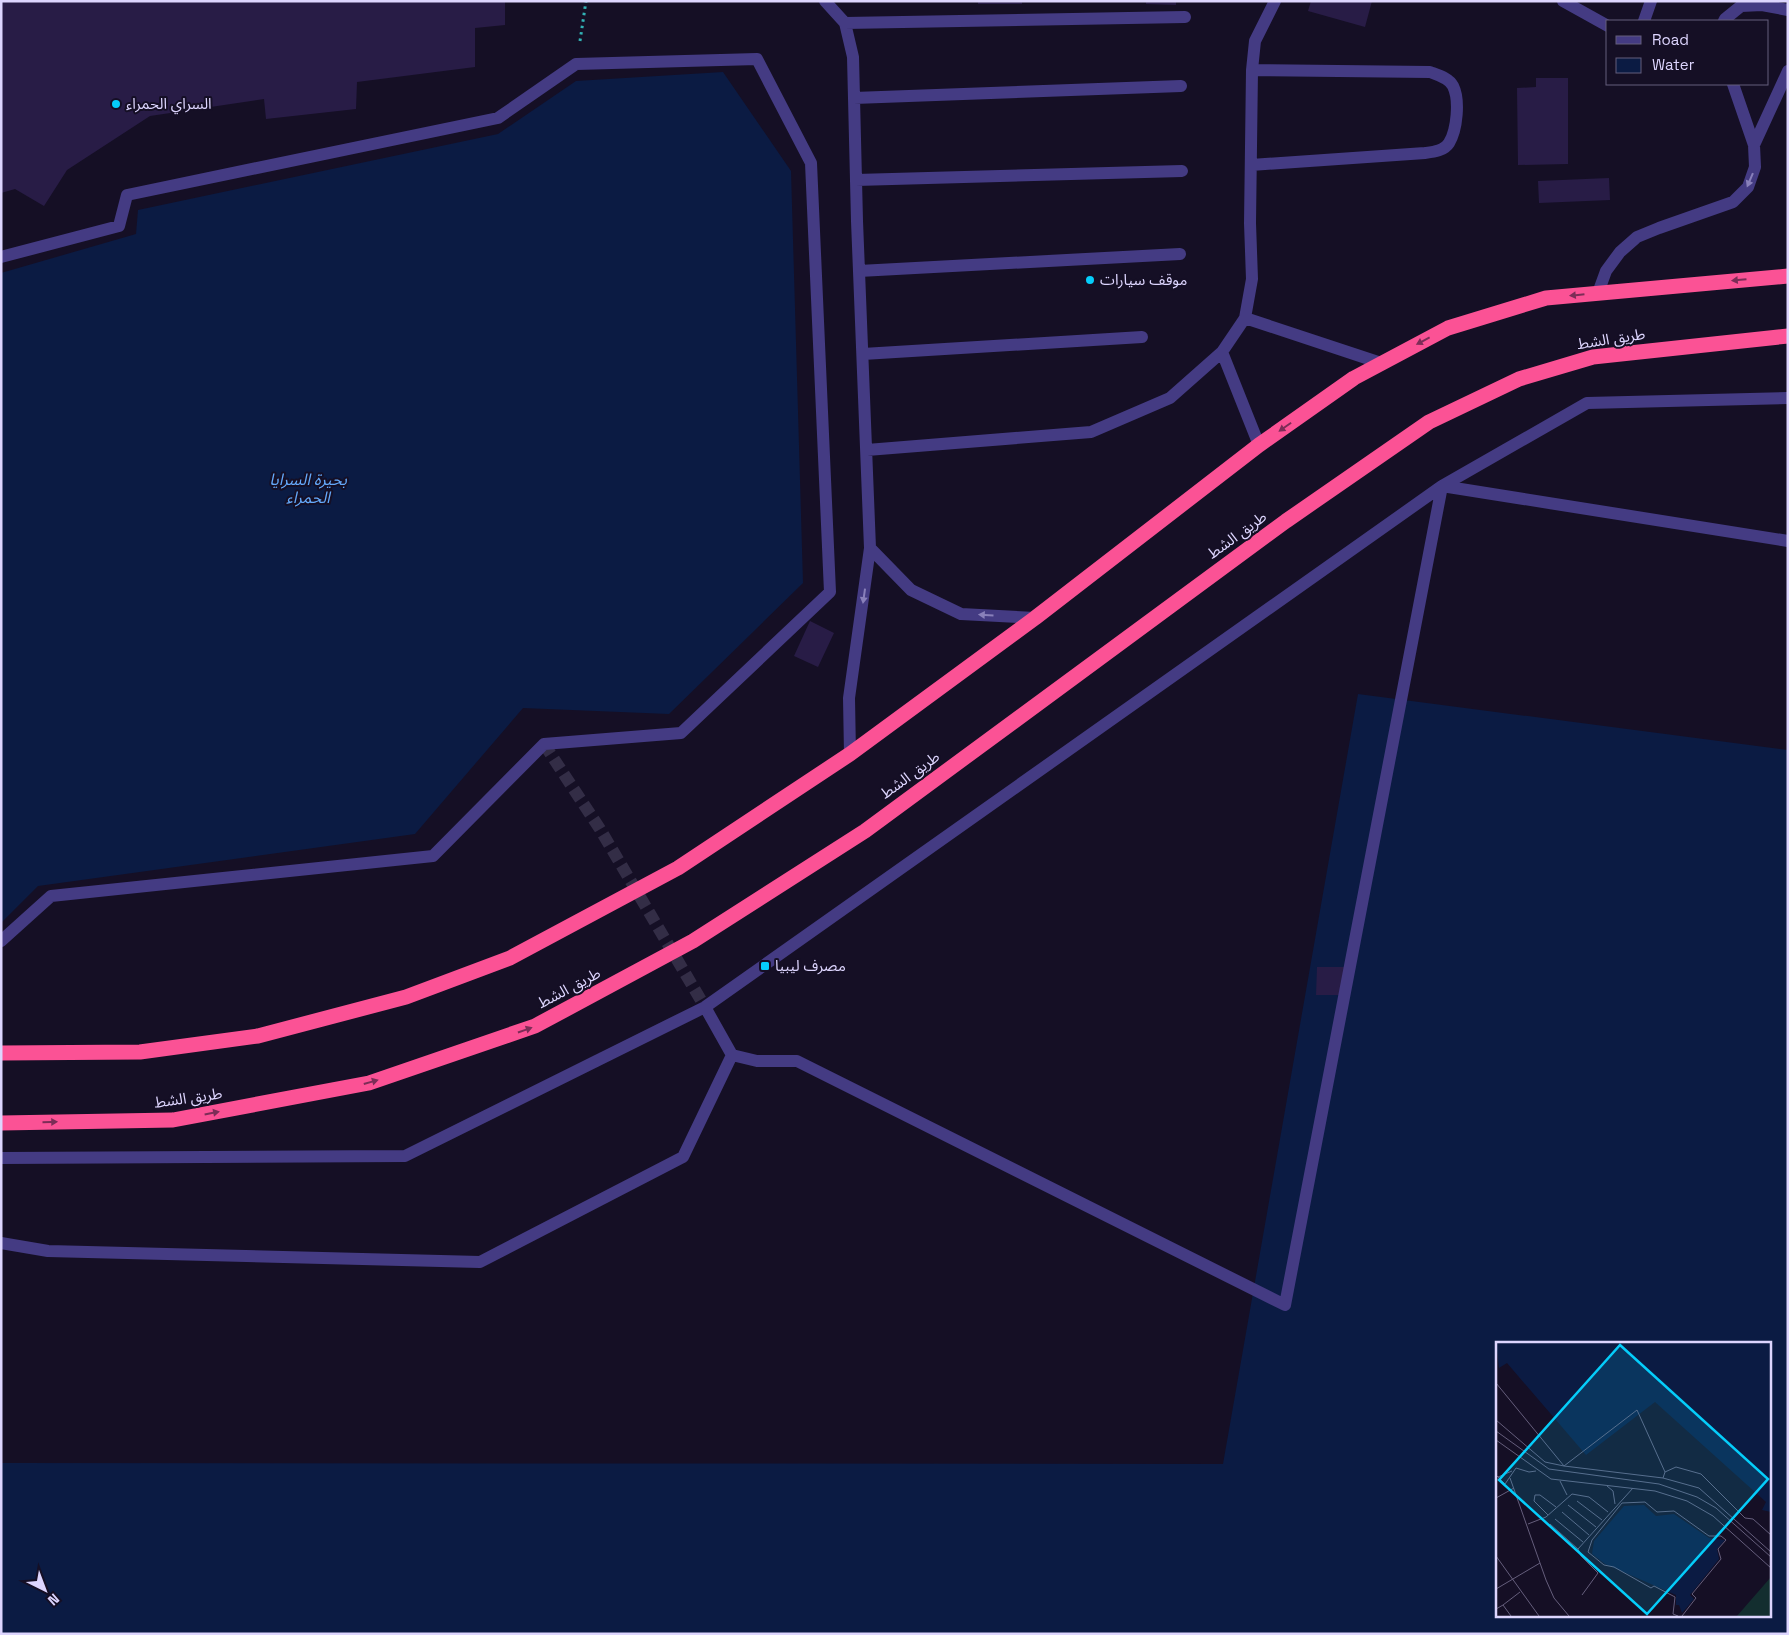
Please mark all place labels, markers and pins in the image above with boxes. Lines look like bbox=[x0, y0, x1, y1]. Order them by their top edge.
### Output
place label: السراي الحمراء bbox=[126, 94, 212, 115]
marker: السراي الحمراء bbox=[110, 98, 122, 110]
place label: موقف سيارات bbox=[1100, 270, 1187, 289]
marker: موقف سيارات bbox=[1084, 274, 1096, 286]
place label: مصرف ليبيا bbox=[775, 956, 846, 975]
marker: مصرف ليبيا bbox=[759, 960, 771, 972]

